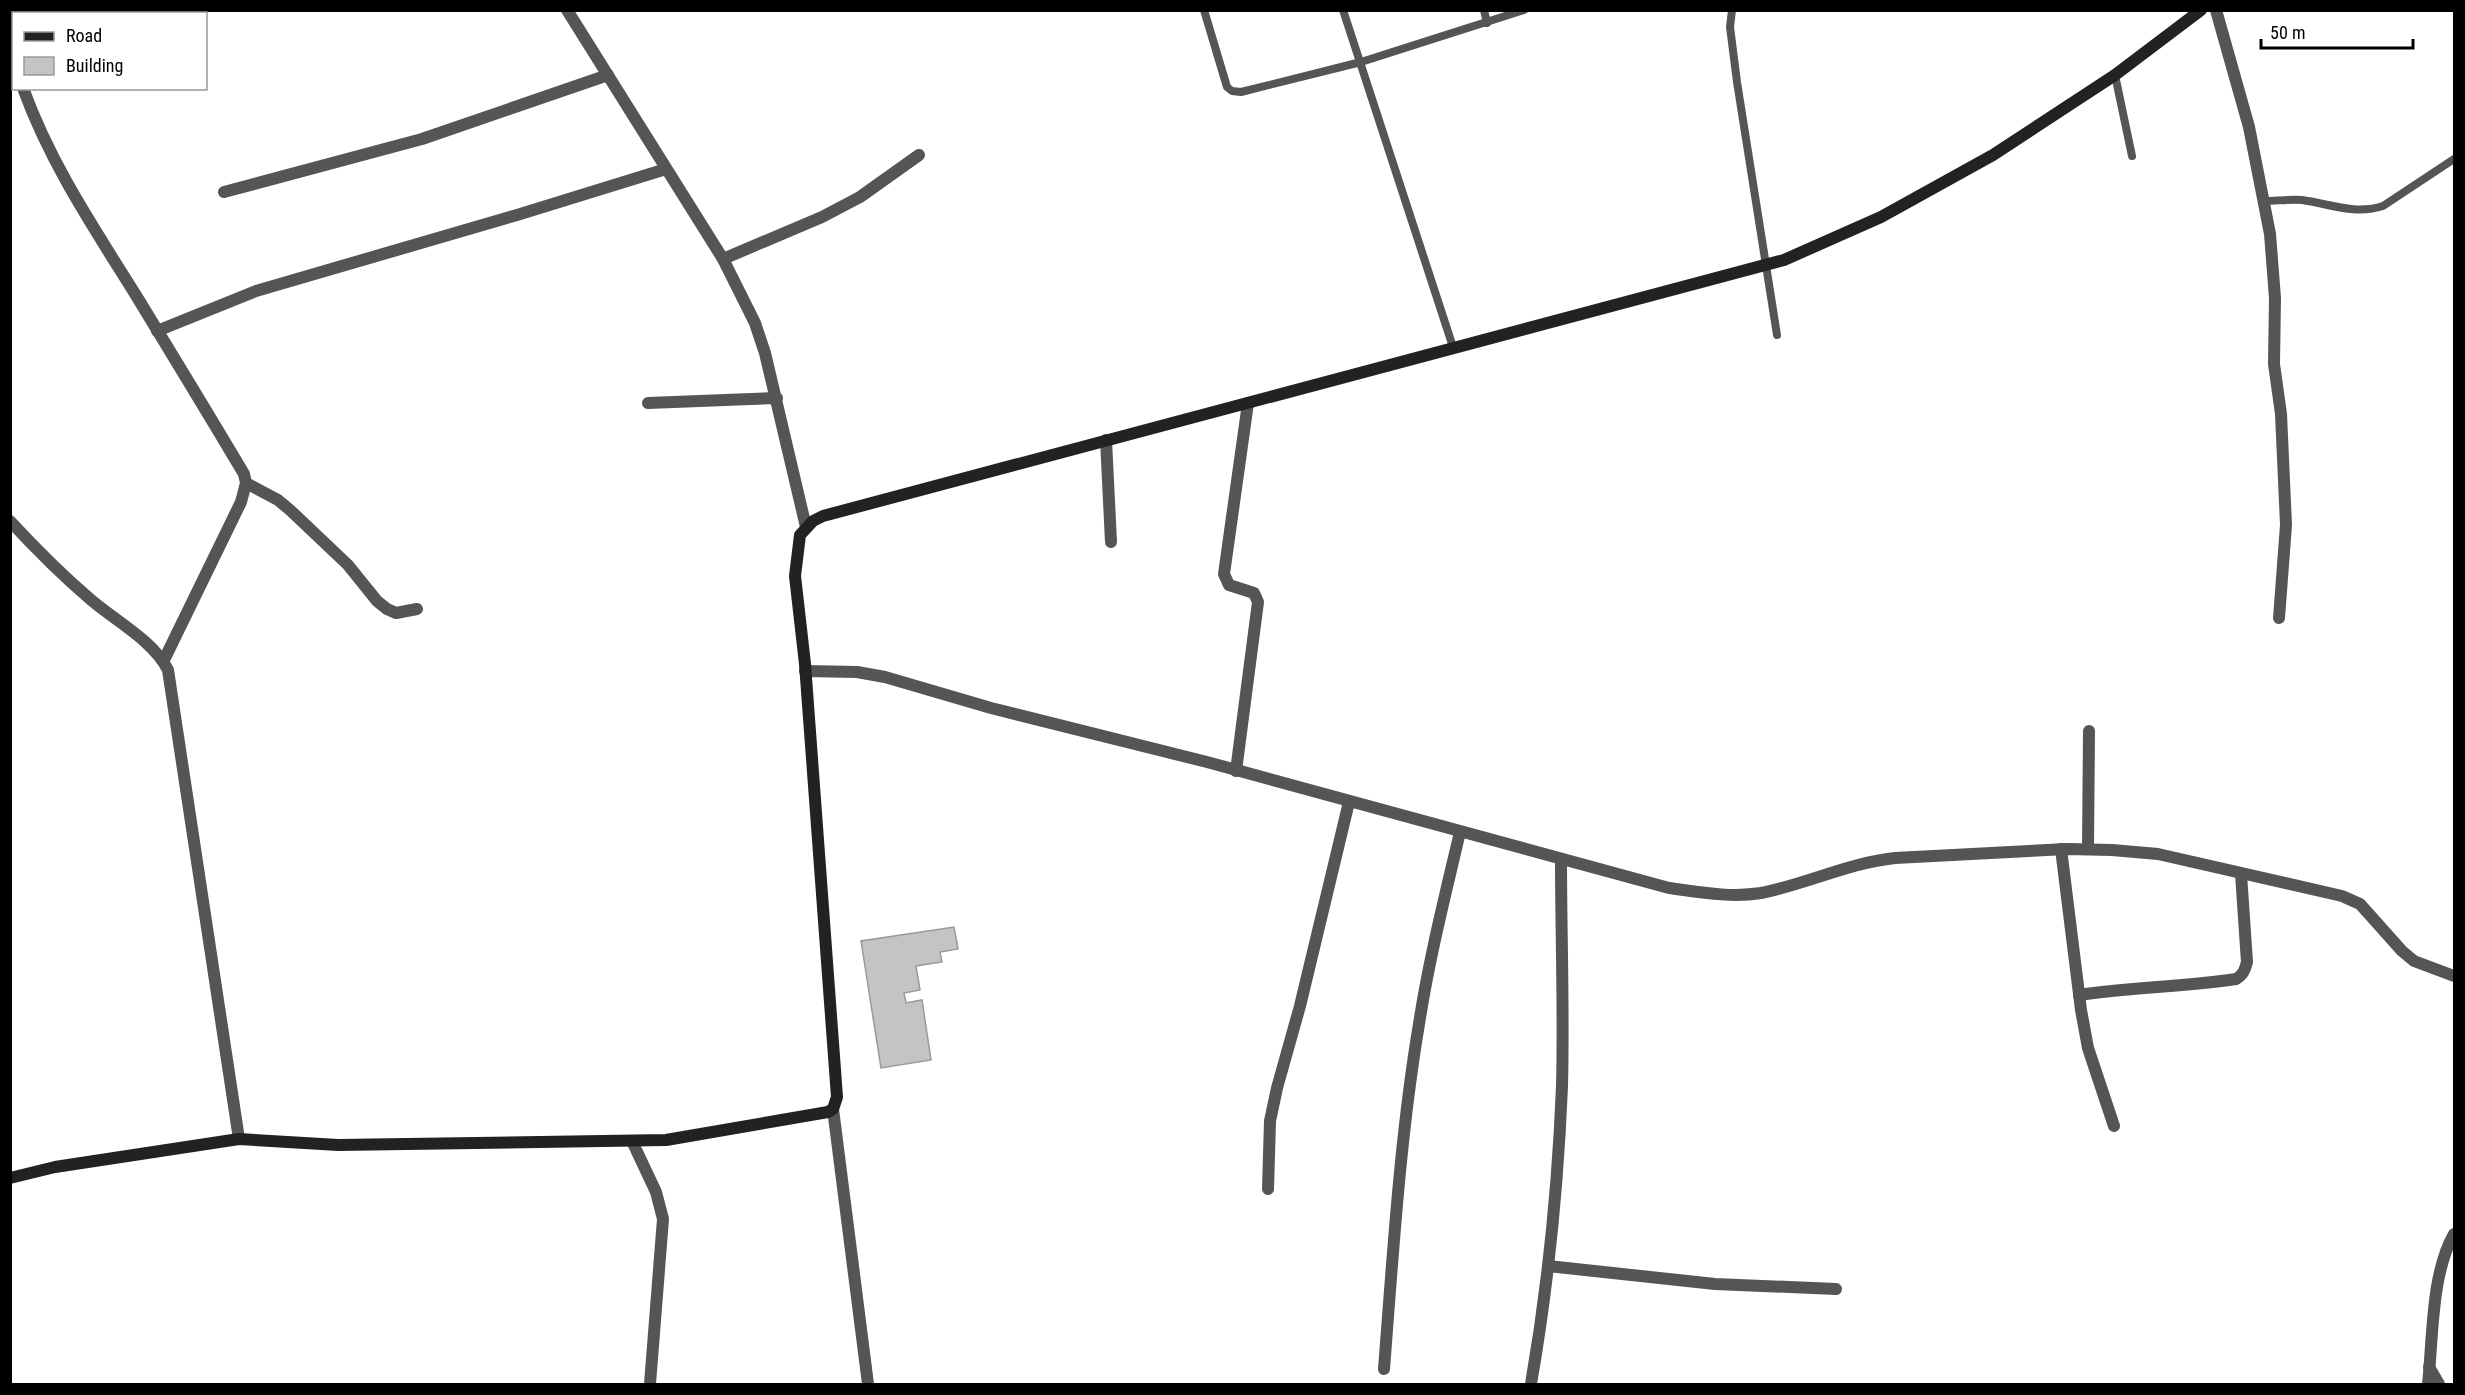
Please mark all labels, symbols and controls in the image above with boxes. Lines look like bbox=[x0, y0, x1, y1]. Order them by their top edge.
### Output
legend bbox=[12, 12, 207, 90]
scale bar bbox=[2261, 12, 2412, 50]
text: 50 m bbox=[2270, 22, 2305, 43]
text: Road bbox=[66, 25, 102, 46]
text: Building bbox=[66, 55, 123, 76]

